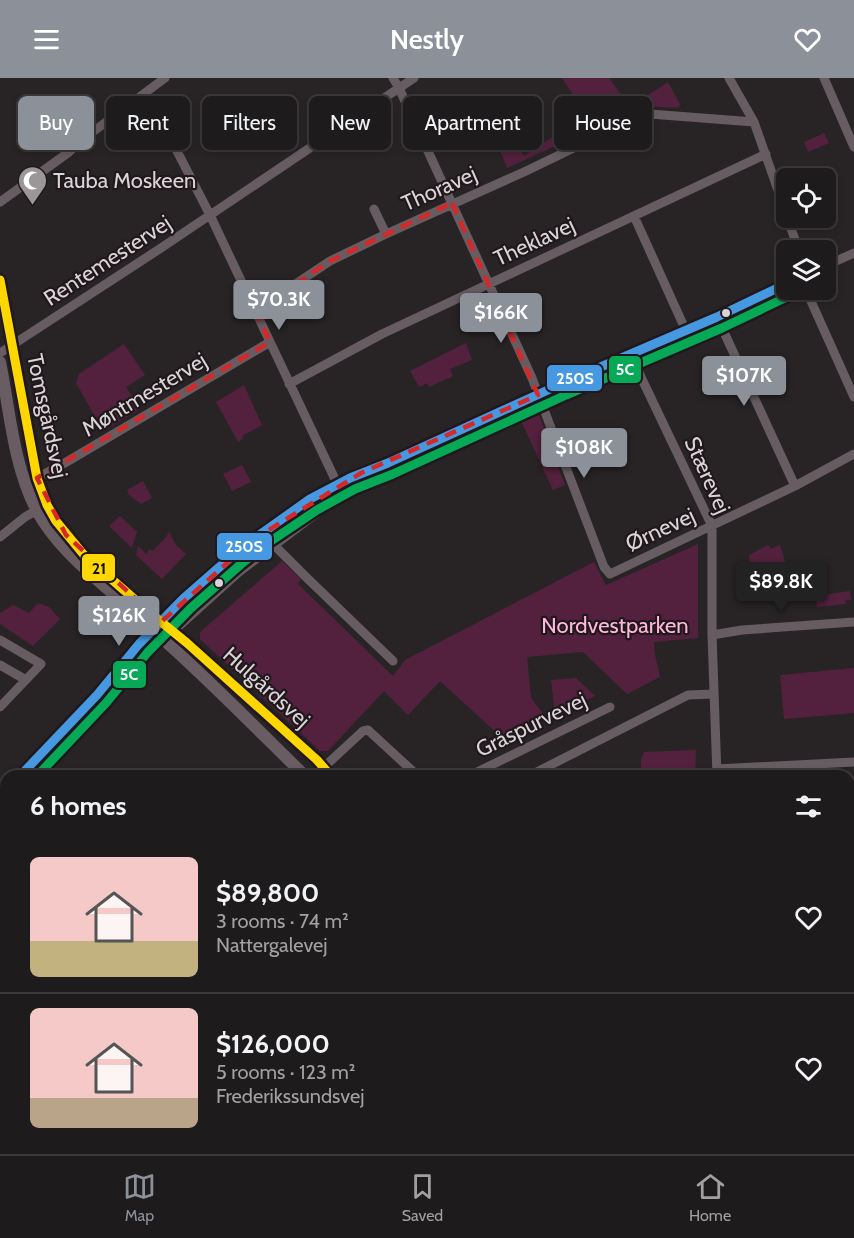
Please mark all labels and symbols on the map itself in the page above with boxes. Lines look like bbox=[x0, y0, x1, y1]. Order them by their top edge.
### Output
street label: Thoravej bbox=[398, 160, 481, 217]
mosque icon: Tauba Moskeen bbox=[16, 164, 48, 206]
place label: Tauba Moskeen bbox=[53, 167, 196, 194]
street label: Rentemestervej bbox=[38, 209, 176, 312]
street label: Theklavej bbox=[489, 211, 579, 272]
pin: $70.3K bbox=[230, 280, 328, 331]
pin: $166K bbox=[459, 293, 543, 344]
unlabelled marker bbox=[720, 307, 732, 319]
street label: Møntmestervej bbox=[77, 347, 212, 442]
street label: Tomsgårdsvej bbox=[21, 351, 74, 481]
line badge: 5C bbox=[608, 355, 642, 384]
pin: $107K bbox=[702, 356, 786, 407]
text: 5C bbox=[616, 360, 634, 379]
line badge: 250S bbox=[546, 364, 603, 392]
text: 250S bbox=[556, 369, 594, 388]
pin: $108K bbox=[542, 428, 626, 479]
street label: Stærevej bbox=[679, 432, 736, 518]
street label: Ørnevej bbox=[621, 502, 699, 557]
line badge: 250S bbox=[216, 532, 273, 561]
text: 250S bbox=[225, 537, 263, 556]
line badge: 21 bbox=[81, 553, 116, 582]
text: 21 bbox=[92, 559, 106, 578]
pin: $89.8K bbox=[732, 562, 830, 613]
unlabelled marker bbox=[213, 577, 225, 589]
pin: $126K bbox=[77, 596, 161, 647]
park label: Nordvestparken bbox=[541, 612, 689, 639]
street label: Hulgårdsvej bbox=[217, 641, 316, 734]
line badge: 5C bbox=[112, 660, 147, 689]
text: 5C bbox=[120, 665, 138, 684]
street label: Gråspurvevej bbox=[471, 686, 591, 763]

